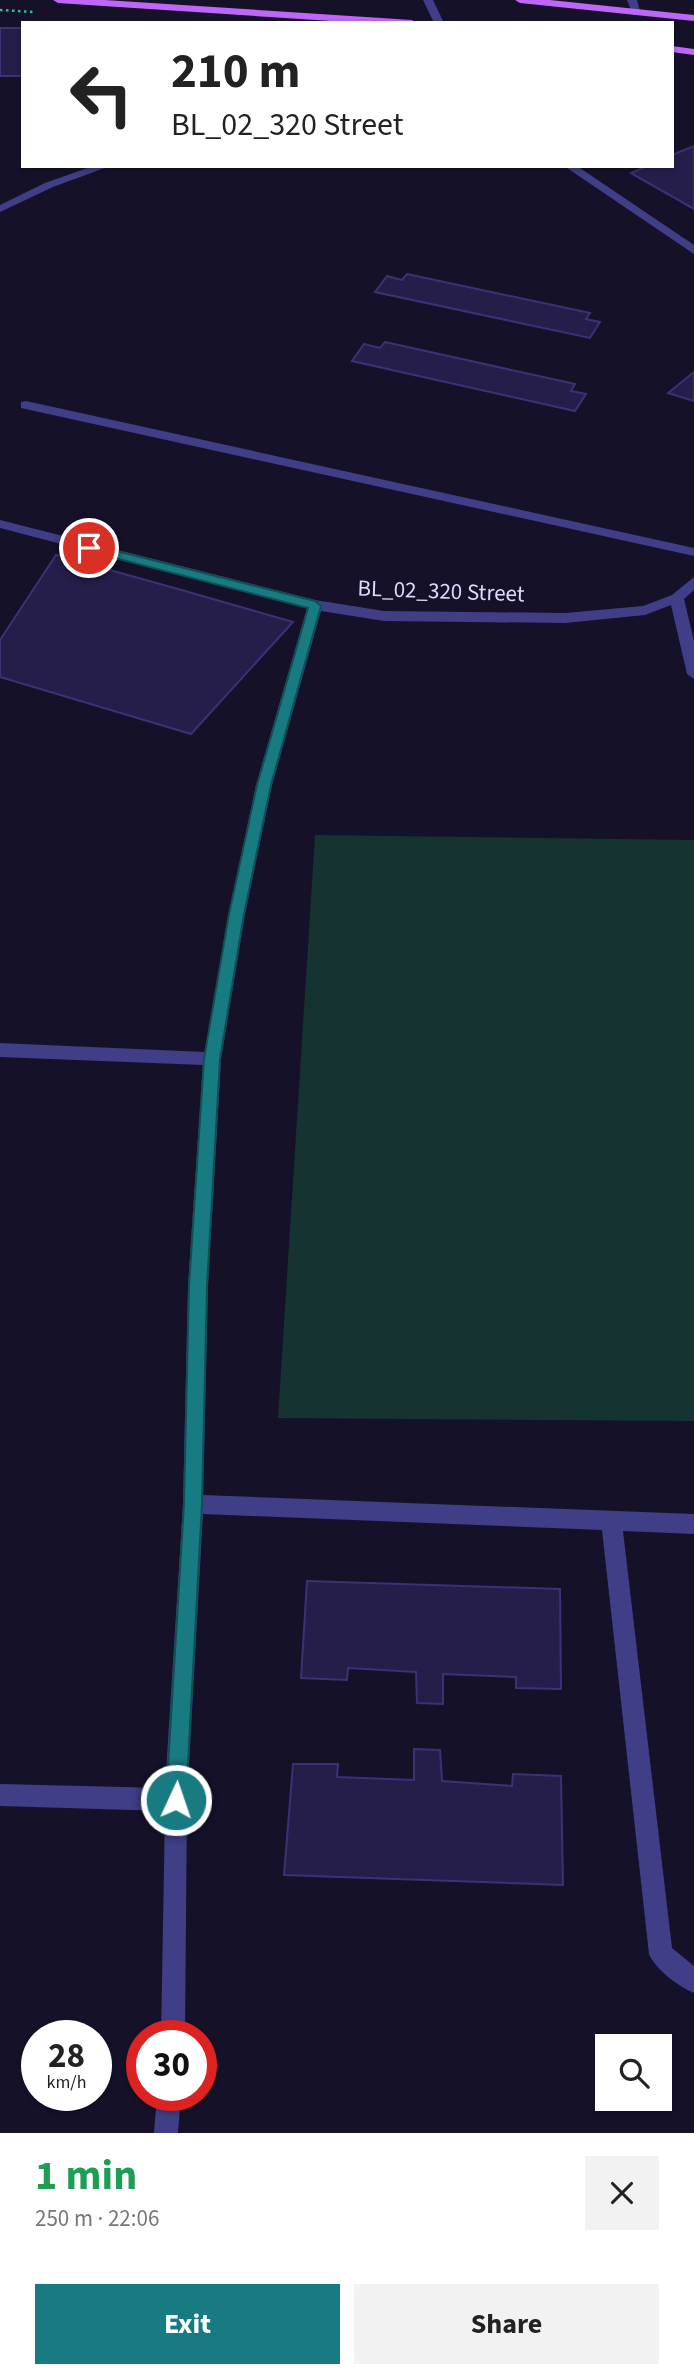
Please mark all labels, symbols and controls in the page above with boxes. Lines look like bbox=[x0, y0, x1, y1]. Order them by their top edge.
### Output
text: 210 m bbox=[171, 37, 300, 107]
icon: left bbox=[56, 49, 147, 140]
text: BL_02_320 Street bbox=[171, 102, 403, 148]
pin bbox=[59, 518, 119, 578]
icon: arrive bbox=[70, 529, 108, 567]
street label: BL_02_320 Street bbox=[357, 572, 525, 610]
position arrow bbox=[139, 1763, 213, 1837]
speed limit sign: 30 bbox=[126, 2020, 217, 2111]
text: 28 bbox=[48, 2031, 85, 2081]
map controls bbox=[595, 2034, 672, 2111]
button: search bbox=[595, 2034, 672, 2111]
text: km/h bbox=[47, 2070, 86, 2095]
text: 1 min bbox=[35, 2146, 137, 2206]
button: close bbox=[585, 2156, 659, 2230]
text: 250 m · 22:06 bbox=[35, 2202, 159, 2235]
button: Exit bbox=[35, 2284, 340, 2364]
button: Share bbox=[354, 2284, 659, 2364]

